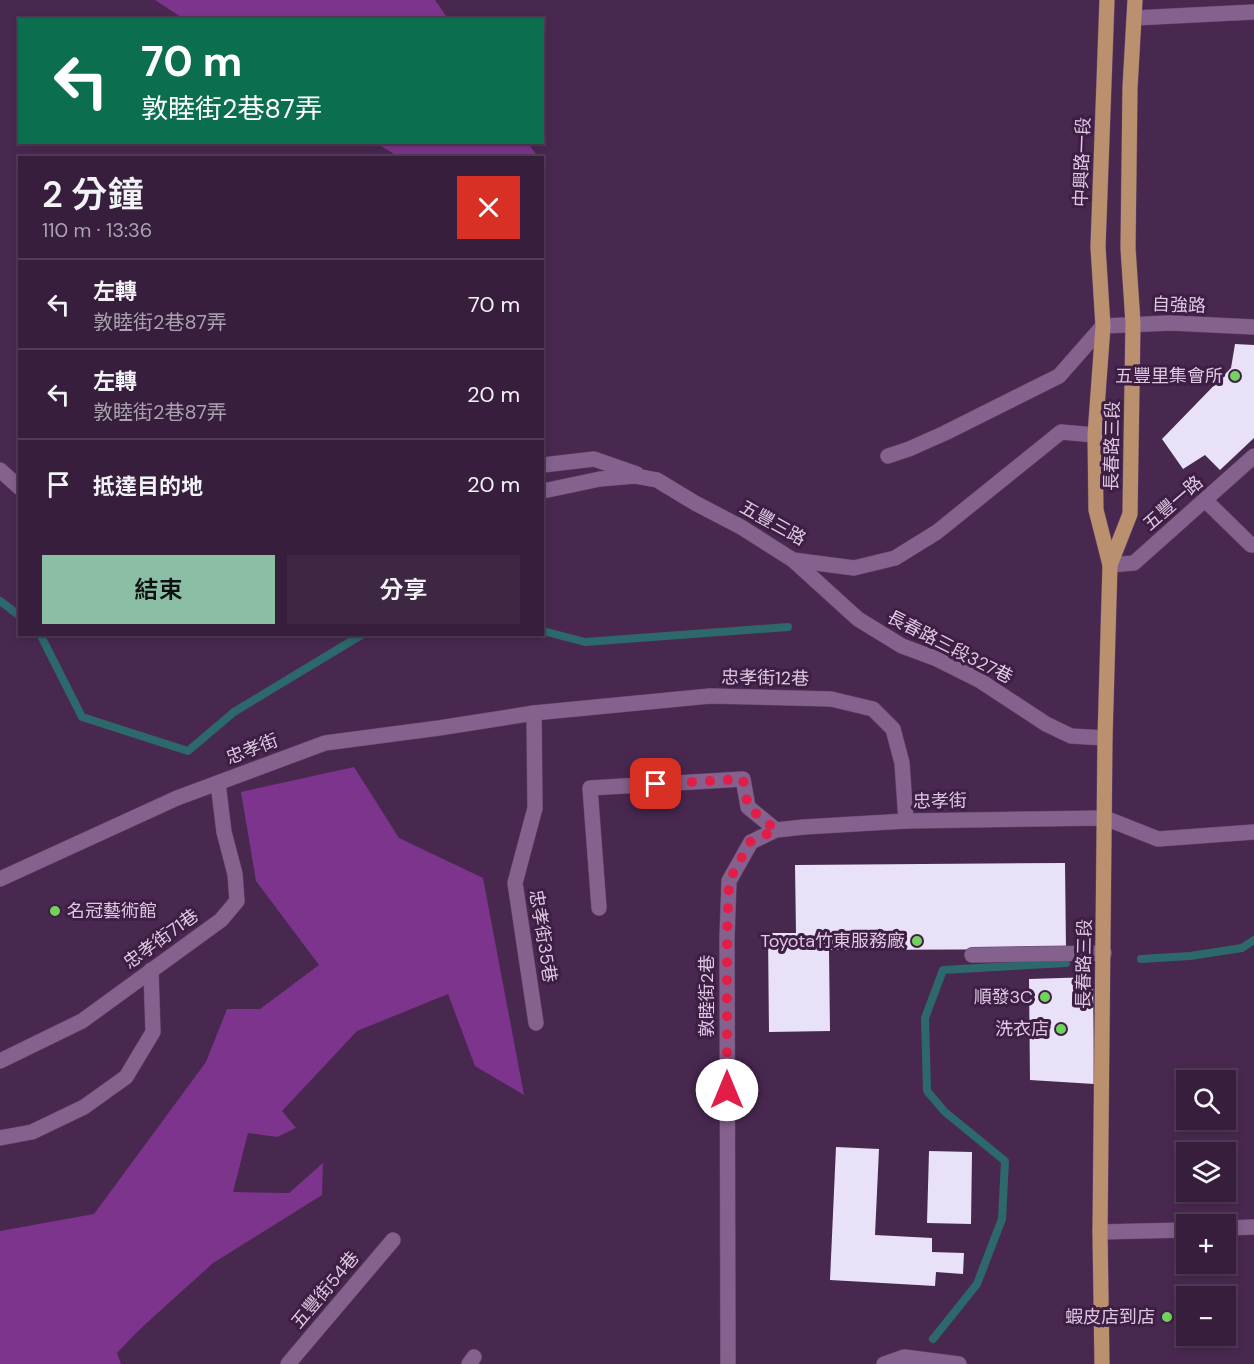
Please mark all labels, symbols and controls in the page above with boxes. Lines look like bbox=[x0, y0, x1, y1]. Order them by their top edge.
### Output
text: 70 m bbox=[141, 34, 242, 89]
icon: left bbox=[42, 42, 120, 120]
text: 敦睦街2巷87弄 bbox=[141, 91, 322, 126]
street label: 中興路一段 bbox=[1068, 117, 1096, 207]
text: 2 分鐘 bbox=[42, 171, 144, 218]
button: close bbox=[457, 176, 520, 239]
text: 110 m · 13:36 bbox=[42, 217, 152, 243]
text: 左轉 bbox=[93, 277, 137, 306]
icon: left bbox=[42, 288, 75, 321]
text: 70 m bbox=[468, 290, 520, 319]
street label: 自強路 bbox=[1152, 292, 1206, 318]
text: 敦睦街2巷87弄 bbox=[93, 309, 227, 335]
place label: 五豐里集會所 bbox=[1115, 364, 1223, 388]
text: 左轉 bbox=[93, 367, 137, 396]
marker: 五豐里集會所 bbox=[1228, 369, 1242, 383]
icon: left bbox=[42, 378, 75, 411]
text: 20 m bbox=[467, 380, 520, 409]
text: 敦睦街2巷87弄 bbox=[93, 399, 227, 425]
street label: 長春路三段 bbox=[1099, 401, 1125, 491]
icon: arrive bbox=[42, 468, 75, 501]
text: 20 m bbox=[467, 470, 520, 499]
street label: 五豐一路 bbox=[1138, 470, 1208, 536]
text: 抵達目的地 bbox=[93, 472, 203, 501]
street label: 五豐三路 bbox=[736, 495, 810, 551]
button: 結束 bbox=[42, 555, 275, 624]
button: 分享 bbox=[287, 555, 520, 624]
street label: 長春路三段327巷 bbox=[883, 605, 1017, 689]
street label: 忠孝街12巷 bbox=[721, 665, 809, 691]
street label: 忠孝街 bbox=[222, 728, 282, 770]
pin bbox=[630, 758, 681, 809]
icon: arrive bbox=[639, 767, 672, 800]
street label: 忠孝街 bbox=[913, 789, 967, 813]
street label: 忠孝街35巷 bbox=[524, 888, 562, 984]
place label: 名冠藝術館 bbox=[67, 899, 157, 923]
marker: 名冠藝術館 bbox=[48, 904, 62, 918]
street label: 忠孝街71巷 bbox=[119, 904, 203, 974]
street label: 長春路三段 bbox=[1071, 919, 1097, 1009]
place label: Toyota竹東服務廠 bbox=[760, 929, 905, 953]
marker: Toyota竹東服務廠 bbox=[910, 934, 924, 948]
street label: 敦睦街2巷 bbox=[695, 955, 719, 1037]
place label: 順發3C bbox=[973, 985, 1033, 1009]
marker: 順發3C bbox=[1038, 990, 1052, 1004]
place label: 洗衣店 bbox=[995, 1017, 1049, 1041]
marker: 洗衣店 bbox=[1054, 1022, 1068, 1036]
position arrow bbox=[695, 1058, 759, 1122]
map controls bbox=[1176, 1070, 1236, 1346]
button: search bbox=[1176, 1070, 1236, 1130]
button: layers bbox=[1176, 1142, 1236, 1202]
button: + bbox=[1176, 1214, 1236, 1274]
street label: 五豐街54巷 bbox=[286, 1246, 364, 1334]
button: − bbox=[1176, 1286, 1236, 1346]
place label: 蝦皮店到店 bbox=[1065, 1305, 1155, 1329]
marker: 蝦皮店到店 bbox=[1160, 1310, 1174, 1324]

